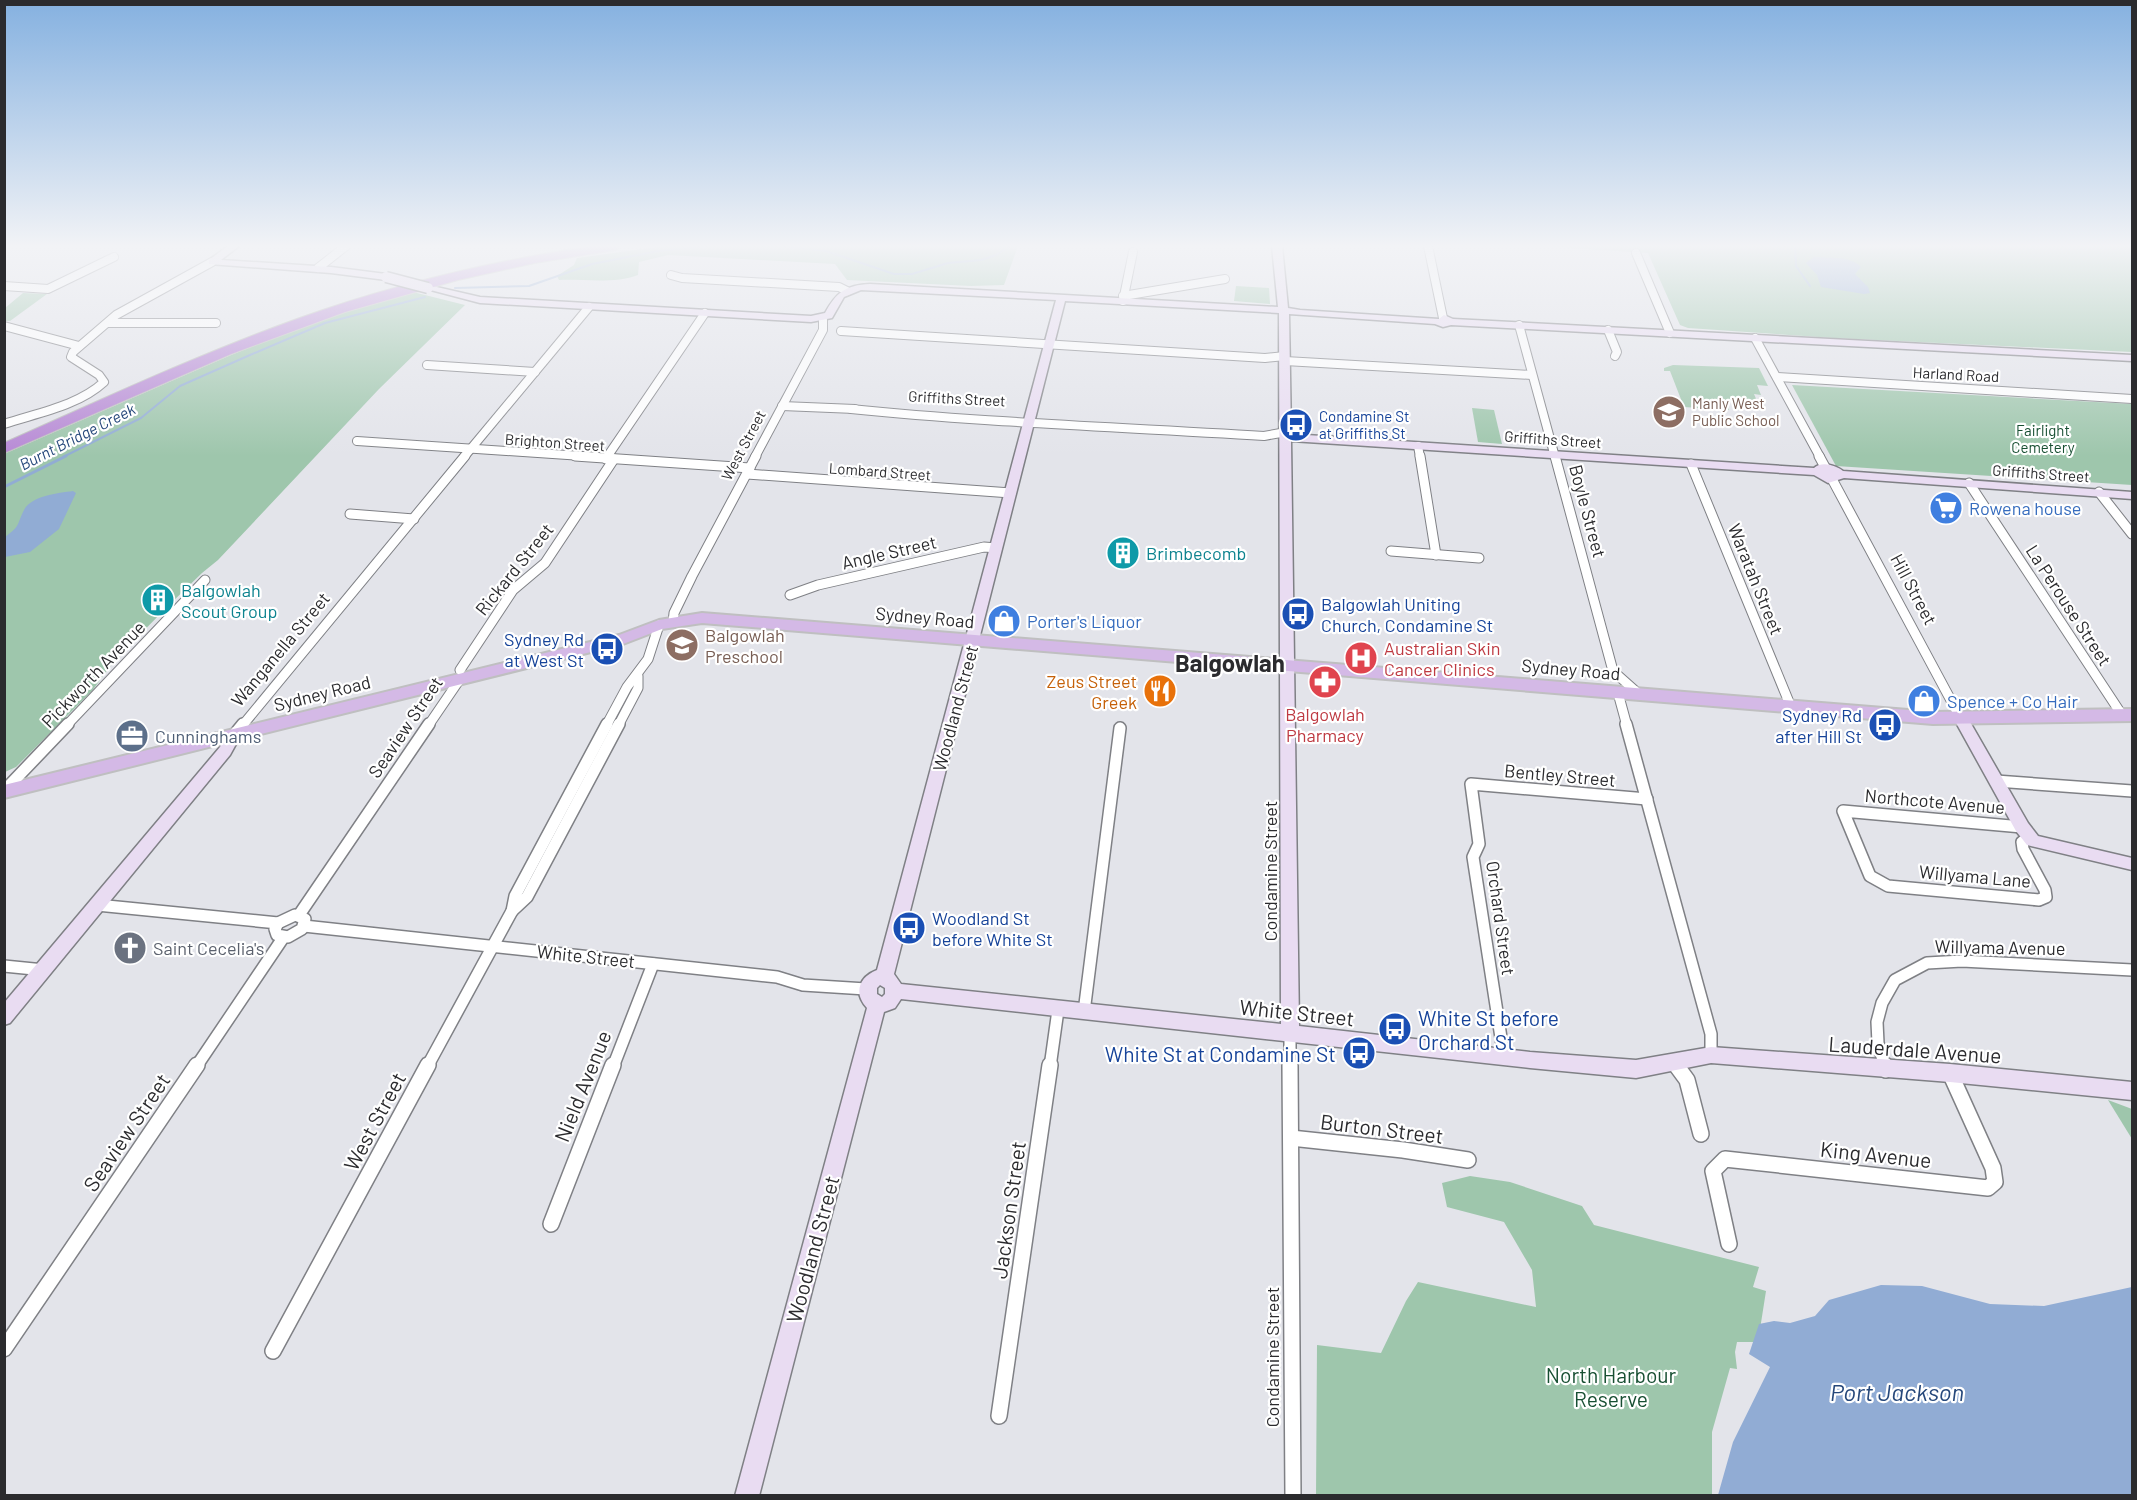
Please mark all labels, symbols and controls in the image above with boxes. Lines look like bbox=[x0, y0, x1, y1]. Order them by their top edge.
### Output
street label: Harland Road bbox=[1912, 363, 2000, 385]
street label: Griffiths Street bbox=[908, 386, 1006, 410]
school or university icon: Manly West Public School bbox=[1651, 394, 1687, 430]
place label: Manly West Public School bbox=[1692, 394, 1780, 429]
water label: Burnt Bridge Creek bbox=[16, 399, 138, 473]
street label: West Street bbox=[717, 407, 769, 483]
bus stop icon: Condamine St at Griffiths St bbox=[1278, 407, 1314, 443]
place label: Condamine St at Griffiths St bbox=[1319, 407, 1410, 442]
park label: Fairlight Cemetery bbox=[2011, 421, 2075, 456]
street label: Griffiths Street bbox=[1504, 427, 1602, 451]
street label: Brighton Street bbox=[504, 430, 606, 454]
street label: Lombard Street bbox=[828, 458, 932, 484]
street label: Griffiths Street bbox=[1992, 461, 2090, 485]
street label: Boyle Street bbox=[1565, 462, 1611, 560]
supermarket icon: Rowena house bbox=[1928, 490, 1964, 526]
place label: Rowena house bbox=[1969, 497, 2081, 519]
street label: Rickard Street bbox=[470, 519, 558, 619]
street label: Waratah Street bbox=[1724, 520, 1788, 638]
street label: Angle Street bbox=[839, 530, 939, 574]
building icon: Brimbecomb bbox=[1105, 535, 1141, 571]
street label: La Perouse Street bbox=[2022, 540, 2116, 670]
place label: Brimbecomb bbox=[1146, 542, 1246, 564]
street label: Hill Street bbox=[1886, 550, 1942, 628]
place label: Balgowlah Scout Group bbox=[181, 579, 277, 622]
building icon: Balgowlah Scout Group bbox=[140, 582, 176, 618]
street label: Wanganella Street bbox=[226, 588, 334, 710]
place label: Balgowlah Uniting Church, Condamine St bbox=[1321, 593, 1493, 636]
bus stop icon: Balgowlah Uniting Church, Condamine St bbox=[1280, 596, 1316, 632]
street label: Sydney Road bbox=[875, 602, 975, 632]
shop icon: Porter's Liquor bbox=[986, 603, 1022, 639]
place label: Porter's Liquor bbox=[1027, 610, 1142, 632]
street label: Pickworth Avenue bbox=[36, 616, 150, 732]
place label: Balgowlah Preschool bbox=[705, 624, 785, 667]
school or university icon: Balgowlah Preschool bbox=[664, 627, 700, 663]
place label: Sydney Rd at West St bbox=[504, 628, 584, 671]
bus stop icon: Sydney Rd at West St bbox=[589, 631, 625, 667]
place label: Australian Skin Cancer Clinics bbox=[1384, 637, 1501, 680]
hospital icon: Australian Skin Cancer Clinics bbox=[1343, 640, 1379, 676]
street label: Woodland Street bbox=[928, 642, 982, 774]
district label: Balgowlah bbox=[1175, 648, 1285, 677]
street label: Sydney Road bbox=[1521, 654, 1621, 684]
pharmacy icon: Balgowlah Pharmacy bbox=[1307, 664, 1343, 700]
street label: Sydney Road bbox=[271, 670, 373, 716]
place label: Zeus Street Greek bbox=[1046, 670, 1137, 713]
street label: Seaview Street bbox=[363, 672, 447, 782]
restaurant icon: Zeus Street Greek bbox=[1142, 673, 1178, 709]
shop icon: Spence + Co Hair bbox=[1906, 683, 1942, 719]
place label: Spence + Co Hair bbox=[1947, 690, 2078, 712]
place label: Balgowlah Pharmacy bbox=[1285, 703, 1365, 746]
place label: Sydney Rd after Hill St bbox=[1775, 704, 1862, 747]
bus stop icon: Sydney Rd after Hill St bbox=[1867, 707, 1903, 743]
office icon: Cunninghams bbox=[114, 718, 150, 754]
place label: Cunninghams bbox=[155, 725, 261, 747]
street label: Bentley Street bbox=[1503, 759, 1617, 791]
street label: Northcote Avenue bbox=[1864, 784, 2006, 818]
street label: Condamine Street bbox=[1259, 801, 1281, 941]
street label: Orchard Street bbox=[1482, 860, 1520, 976]
street label: Willyama Lane bbox=[1918, 860, 2032, 892]
place label: Woodland St before White St bbox=[932, 907, 1053, 950]
bus stop icon: Woodland St before White St bbox=[891, 910, 927, 946]
church icon: Saint Cecelia's bbox=[112, 930, 148, 966]
street label: Willyama Avenue bbox=[1934, 935, 2066, 959]
place label: Saint Cecelia's bbox=[153, 937, 265, 959]
street label: White Street bbox=[536, 940, 636, 972]
street label: White Street bbox=[1238, 994, 1356, 1030]
place label: White St before Orchard St bbox=[1418, 1005, 1559, 1054]
bus stop icon: White St before Orchard St bbox=[1377, 1011, 1413, 1047]
street label: Nield Avenue bbox=[548, 1027, 616, 1145]
street label: Lauderdale Avenue bbox=[1828, 1030, 2002, 1068]
bus stop icon: White St at Condamine St bbox=[1341, 1035, 1377, 1071]
place label: White St at Condamine St bbox=[1105, 1041, 1336, 1066]
street label: Seaview Street bbox=[77, 1068, 175, 1196]
street label: West Street bbox=[338, 1068, 410, 1174]
street label: Burton Street bbox=[1319, 1108, 1445, 1148]
street label: King Avenue bbox=[1819, 1136, 1933, 1172]
street label: Jackson Street bbox=[986, 1140, 1030, 1280]
street label: Woodland Street bbox=[780, 1173, 844, 1325]
street label: Condamine Street bbox=[1261, 1287, 1283, 1427]
park label: North Harbour Reserve bbox=[1546, 1362, 1677, 1411]
water label: Port Jackson bbox=[1830, 1377, 1964, 1406]

